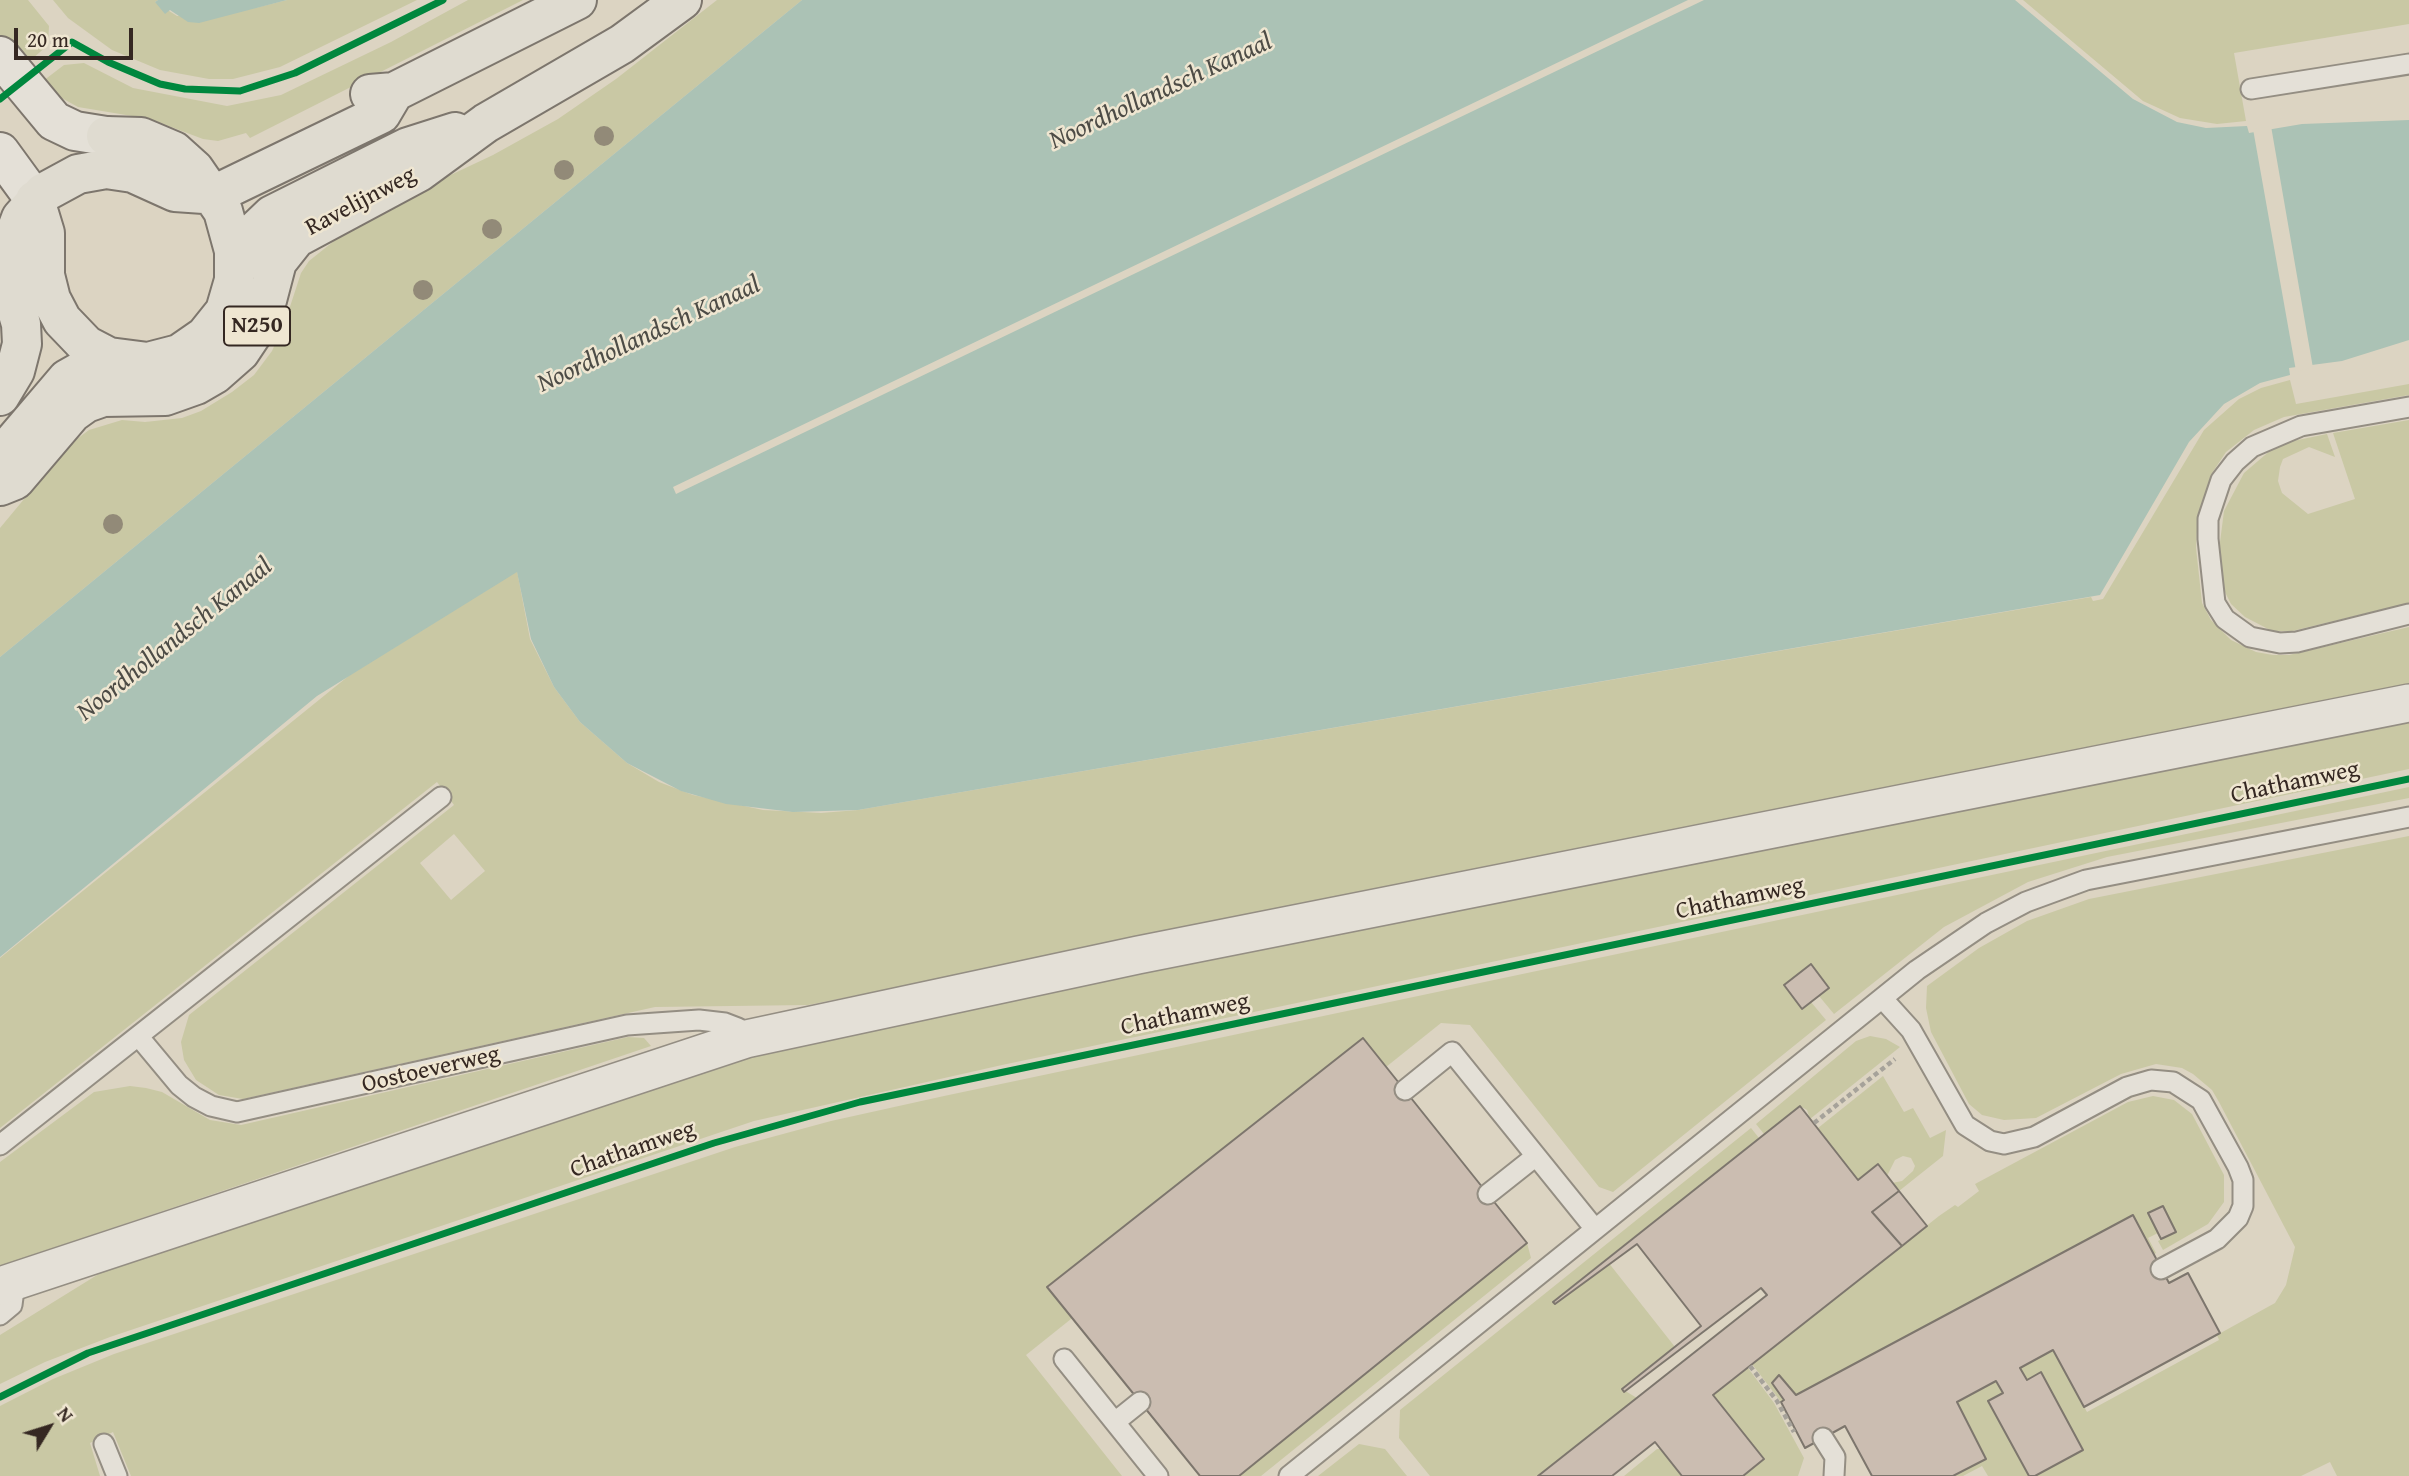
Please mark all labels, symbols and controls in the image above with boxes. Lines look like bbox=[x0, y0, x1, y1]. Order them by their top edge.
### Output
scale bar bbox=[18, 14, 136, 58]
text: 20 m bbox=[27, 24, 69, 55]
water label: Noordhollandsch Kanaal bbox=[1045, 27, 1277, 157]
street label: Ravelijnweg bbox=[301, 161, 421, 243]
water label: Noordhollandsch Kanaal bbox=[533, 270, 765, 400]
road number: N250 bbox=[224, 306, 290, 346]
water label: Noordhollandsch Kanaal bbox=[71, 552, 279, 728]
street label: Chathamweg bbox=[2228, 755, 2362, 811]
street label: Chathamweg bbox=[1673, 871, 1807, 927]
street label: Chathamweg bbox=[1118, 987, 1252, 1043]
street label: Oostoeverweg bbox=[359, 1040, 503, 1100]
street label: Chathamweg bbox=[567, 1115, 699, 1185]
north arrow bbox=[14, 1392, 84, 1462]
text: N bbox=[51, 1400, 80, 1428]

